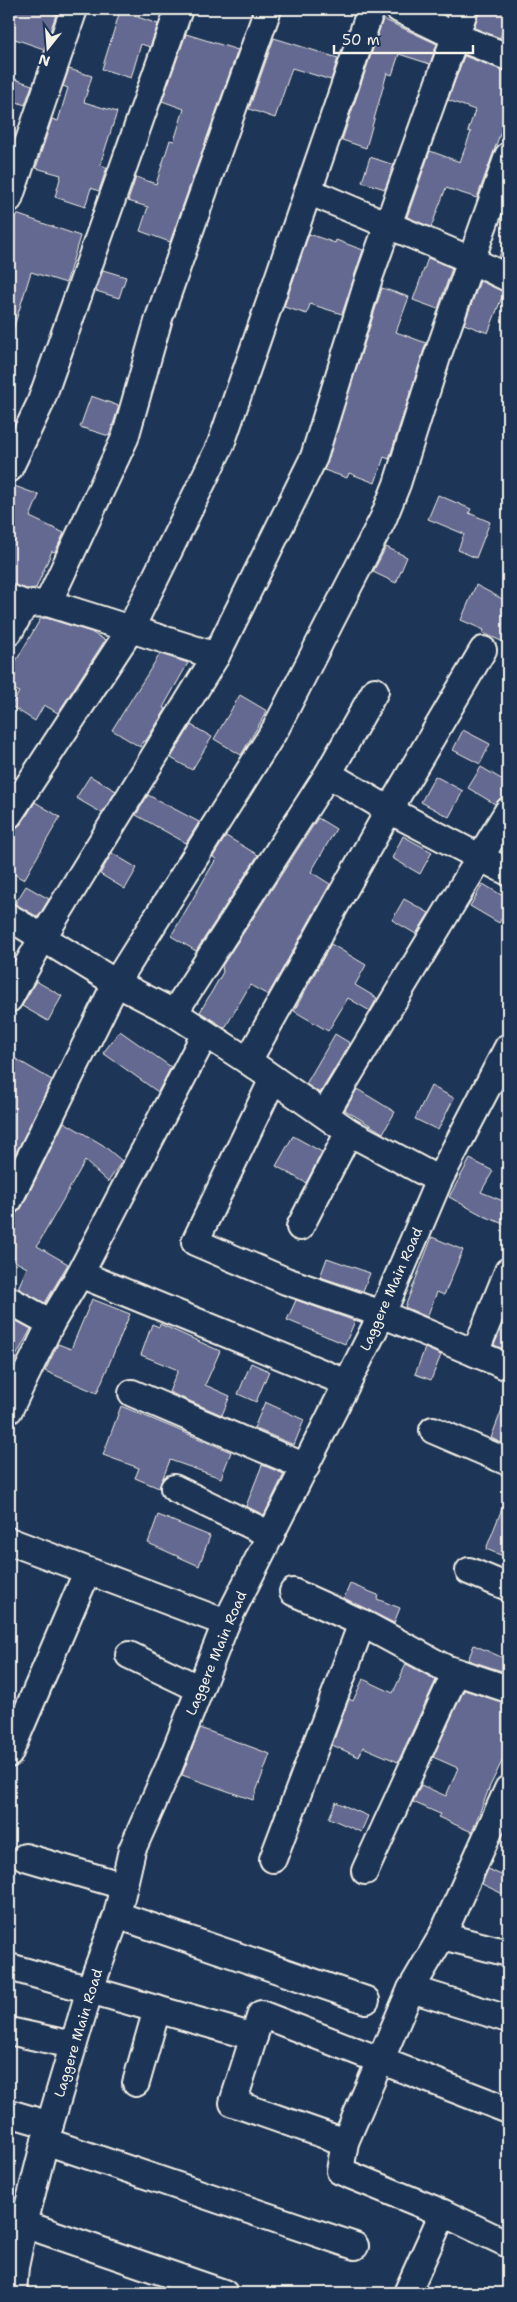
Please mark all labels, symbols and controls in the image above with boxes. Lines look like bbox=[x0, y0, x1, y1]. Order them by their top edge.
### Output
north arrow bbox=[22, 22, 72, 72]
scale bar bbox=[334, 22, 473, 54]
text: 50 m bbox=[342, 30, 380, 50]
text: N bbox=[36, 50, 52, 71]
street label: Laggere Main Road bbox=[356, 1224, 426, 1354]
street label: Laggere Main Road bbox=[182, 1588, 250, 1718]
street label: Laggere Main Road bbox=[50, 1966, 106, 2099]

